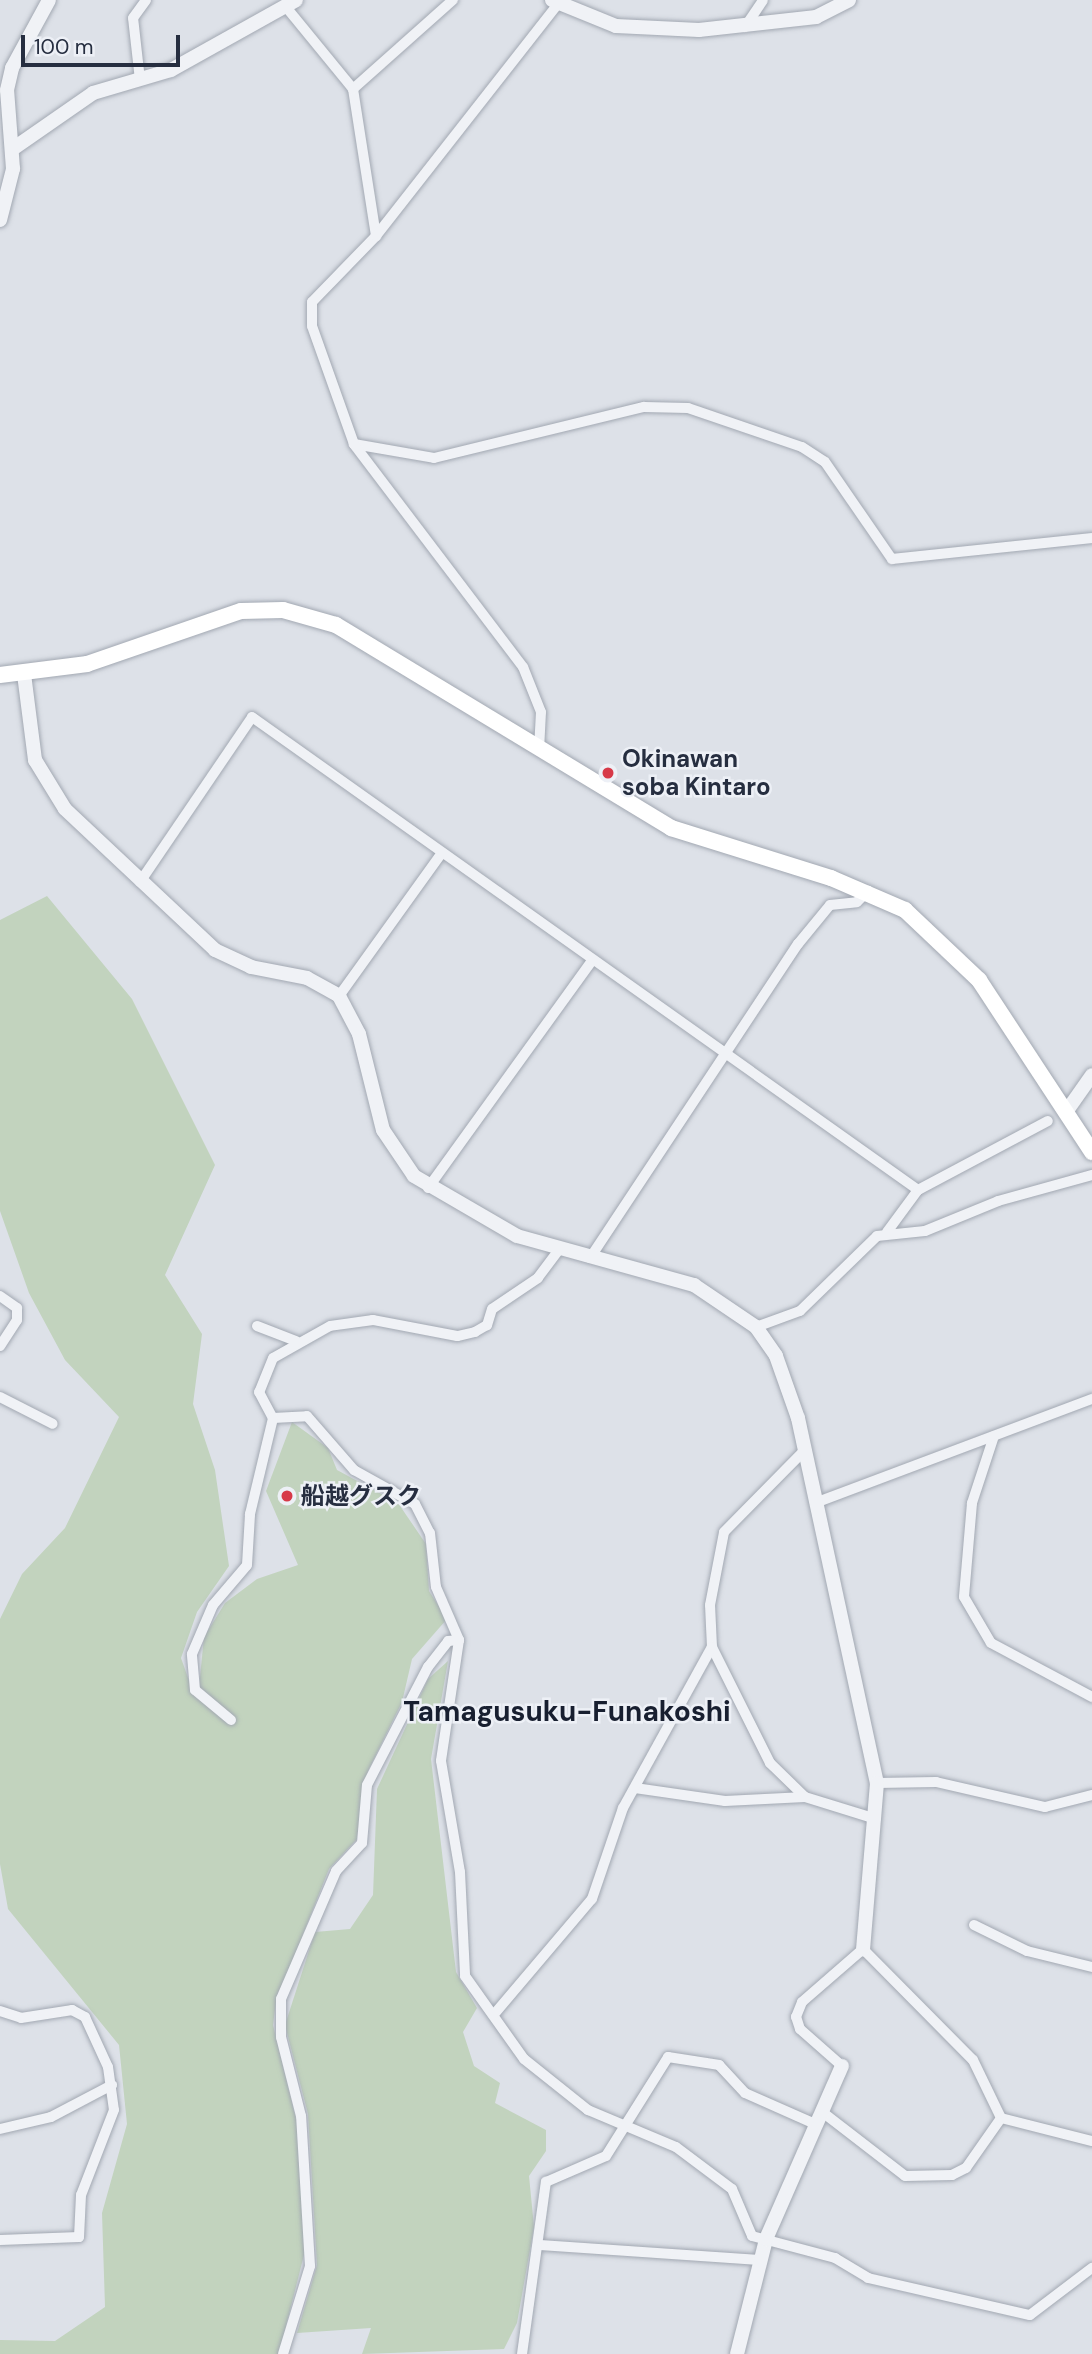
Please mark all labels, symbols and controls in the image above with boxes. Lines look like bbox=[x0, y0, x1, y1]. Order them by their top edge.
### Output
scale bar bbox=[24, 21, 184, 65]
text: 100 m bbox=[34, 33, 94, 61]
place label: Okinawan soba Kintaro bbox=[622, 745, 771, 801]
marker: Okinawan soba Kintaro bbox=[600, 765, 616, 781]
place label: 船越グスク bbox=[301, 1482, 421, 1510]
marker: 船越グスク bbox=[279, 1488, 295, 1504]
district label: Tamagusuku-Funakoshi bbox=[403, 1695, 731, 1729]

